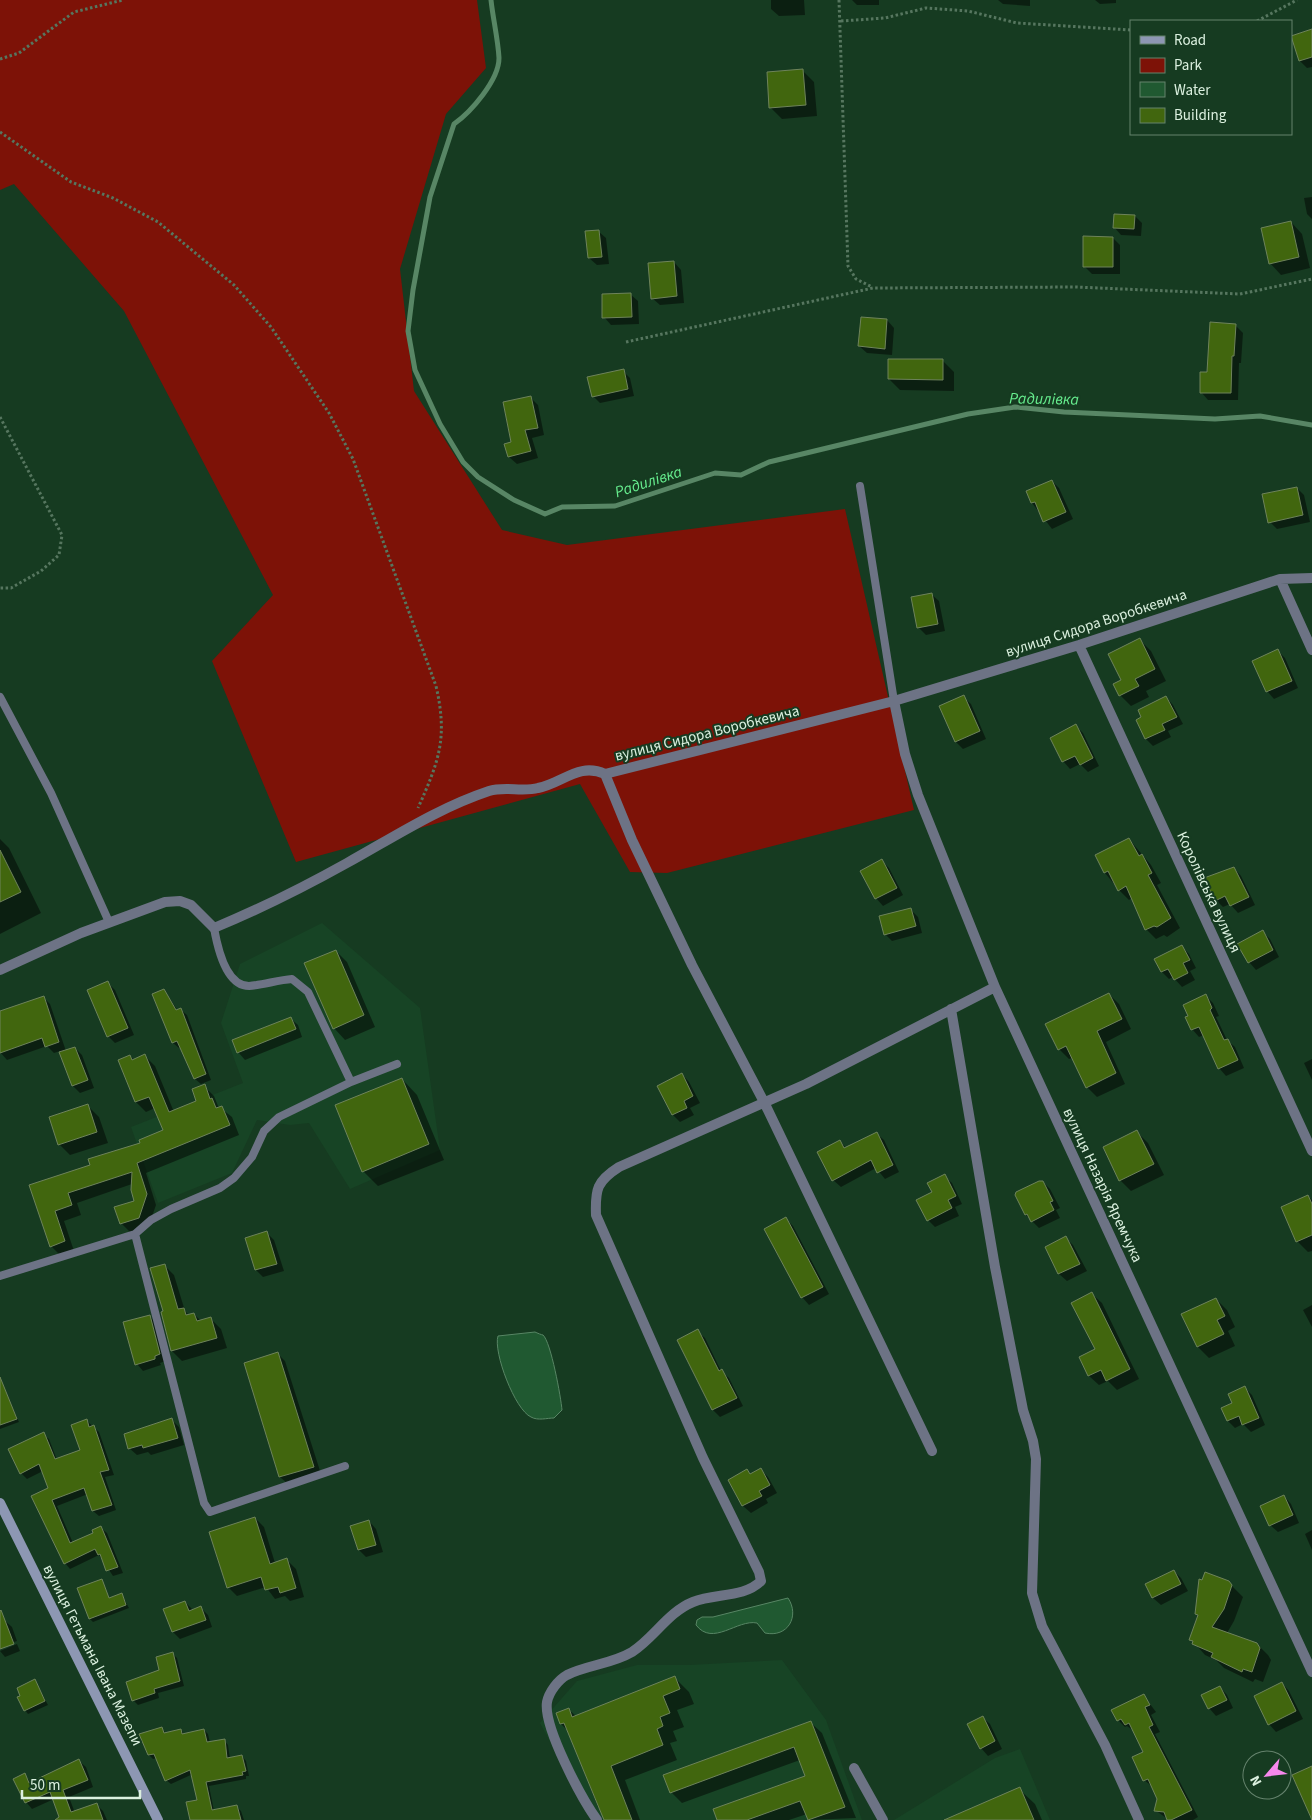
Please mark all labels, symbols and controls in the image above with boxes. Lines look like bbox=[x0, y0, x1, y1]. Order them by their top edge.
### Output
legend bbox=[1130, 20, 1292, 135]
text: Road bbox=[1174, 30, 1206, 51]
text: Park bbox=[1174, 55, 1203, 76]
text: Water bbox=[1174, 80, 1211, 101]
text: Building bbox=[1174, 105, 1227, 126]
water label: Радилівка bbox=[1009, 387, 1079, 411]
water label: Радилівка bbox=[612, 461, 685, 503]
street label: вулиця Сидора Воробкевича bbox=[1003, 584, 1189, 663]
street label: вулиця Сидора Воробкевича bbox=[613, 700, 802, 767]
street label: Королівська вулиця bbox=[1171, 828, 1246, 956]
street label: вулиця Назарія Яремчука bbox=[1058, 1105, 1148, 1266]
street label: вулиця Гетьмана Івана Мазепи bbox=[38, 1561, 148, 1750]
north arrow bbox=[1242, 1750, 1292, 1800]
scale bar bbox=[22, 1768, 140, 1800]
text: N bbox=[1245, 1772, 1267, 1789]
text: 50 m bbox=[30, 1775, 60, 1796]

